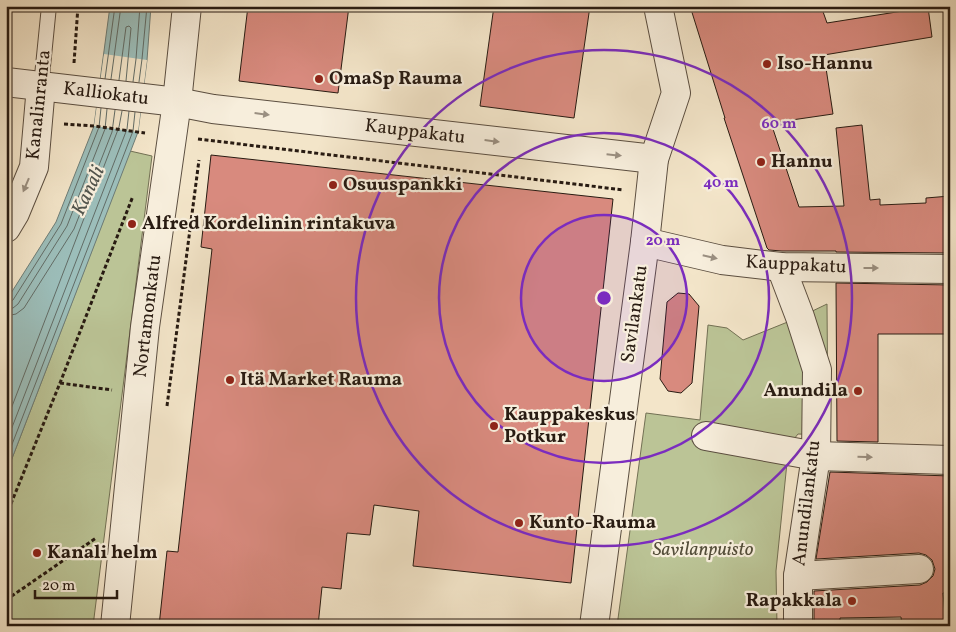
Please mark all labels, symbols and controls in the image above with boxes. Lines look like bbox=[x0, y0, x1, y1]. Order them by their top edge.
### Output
street label: Kanalinranta bbox=[20, 49, 58, 161]
place label: Iso-Hannu bbox=[777, 51, 873, 77]
marker: Iso-Hannu bbox=[761, 58, 773, 70]
place label: OmaSp Rauma bbox=[329, 66, 462, 92]
marker: OmaSp Rauma bbox=[313, 73, 325, 85]
street label: Kalliokatu bbox=[62, 76, 150, 112]
one-way arrow bbox=[254, 110, 270, 118]
street label: Kauppakatu bbox=[363, 113, 467, 151]
text: 60 m bbox=[762, 114, 797, 135]
one-way arrow bbox=[485, 137, 501, 145]
place label: Hannu bbox=[771, 149, 833, 175]
one-way arrow bbox=[606, 151, 622, 159]
marker: Hannu bbox=[755, 156, 767, 168]
water label: Kanali bbox=[65, 161, 113, 220]
place label: Osuuspankki bbox=[343, 172, 463, 198]
text: 40 m bbox=[703, 173, 739, 194]
one-way arrow bbox=[22, 178, 30, 193]
marker: Osuuspankki bbox=[327, 179, 339, 191]
place label: Alfred Kordelinin rintakuva bbox=[142, 211, 395, 237]
marker: Alfred Kordelinin rintakuva bbox=[126, 218, 138, 230]
text: 20 m bbox=[646, 231, 681, 252]
street label: Kauppakatu bbox=[745, 249, 847, 281]
street label: Nortamonkatu bbox=[128, 253, 168, 379]
one-way arrow bbox=[702, 253, 717, 261]
street label: Savilankatu bbox=[615, 263, 655, 365]
one-way arrow bbox=[864, 264, 880, 272]
centre of rings bbox=[595, 289, 613, 307]
place label: Itä Market Rauma bbox=[240, 367, 402, 393]
marker: Itä Market Rauma bbox=[224, 374, 236, 386]
place label: Anundila bbox=[763, 378, 848, 404]
marker: Anundila bbox=[852, 385, 864, 397]
place label: Kauppakeskus Potkur bbox=[504, 402, 636, 450]
marker: Kauppakeskus Potkur bbox=[488, 420, 500, 432]
street label: Anundilankatu bbox=[786, 439, 828, 567]
one-way arrow bbox=[857, 453, 873, 461]
place label: Kunto-Rauma bbox=[529, 510, 656, 536]
marker: Kunto-Rauma bbox=[513, 517, 525, 529]
park label: Savilanpuisto bbox=[653, 537, 754, 563]
place label: Kanali helm bbox=[47, 540, 158, 566]
marker: Kanali helm bbox=[31, 547, 43, 559]
scale bar bbox=[35, 567, 118, 599]
text: 20 m bbox=[42, 576, 75, 597]
place label: Rapakkala bbox=[746, 588, 842, 614]
marker: Rapakkala bbox=[846, 595, 858, 607]

